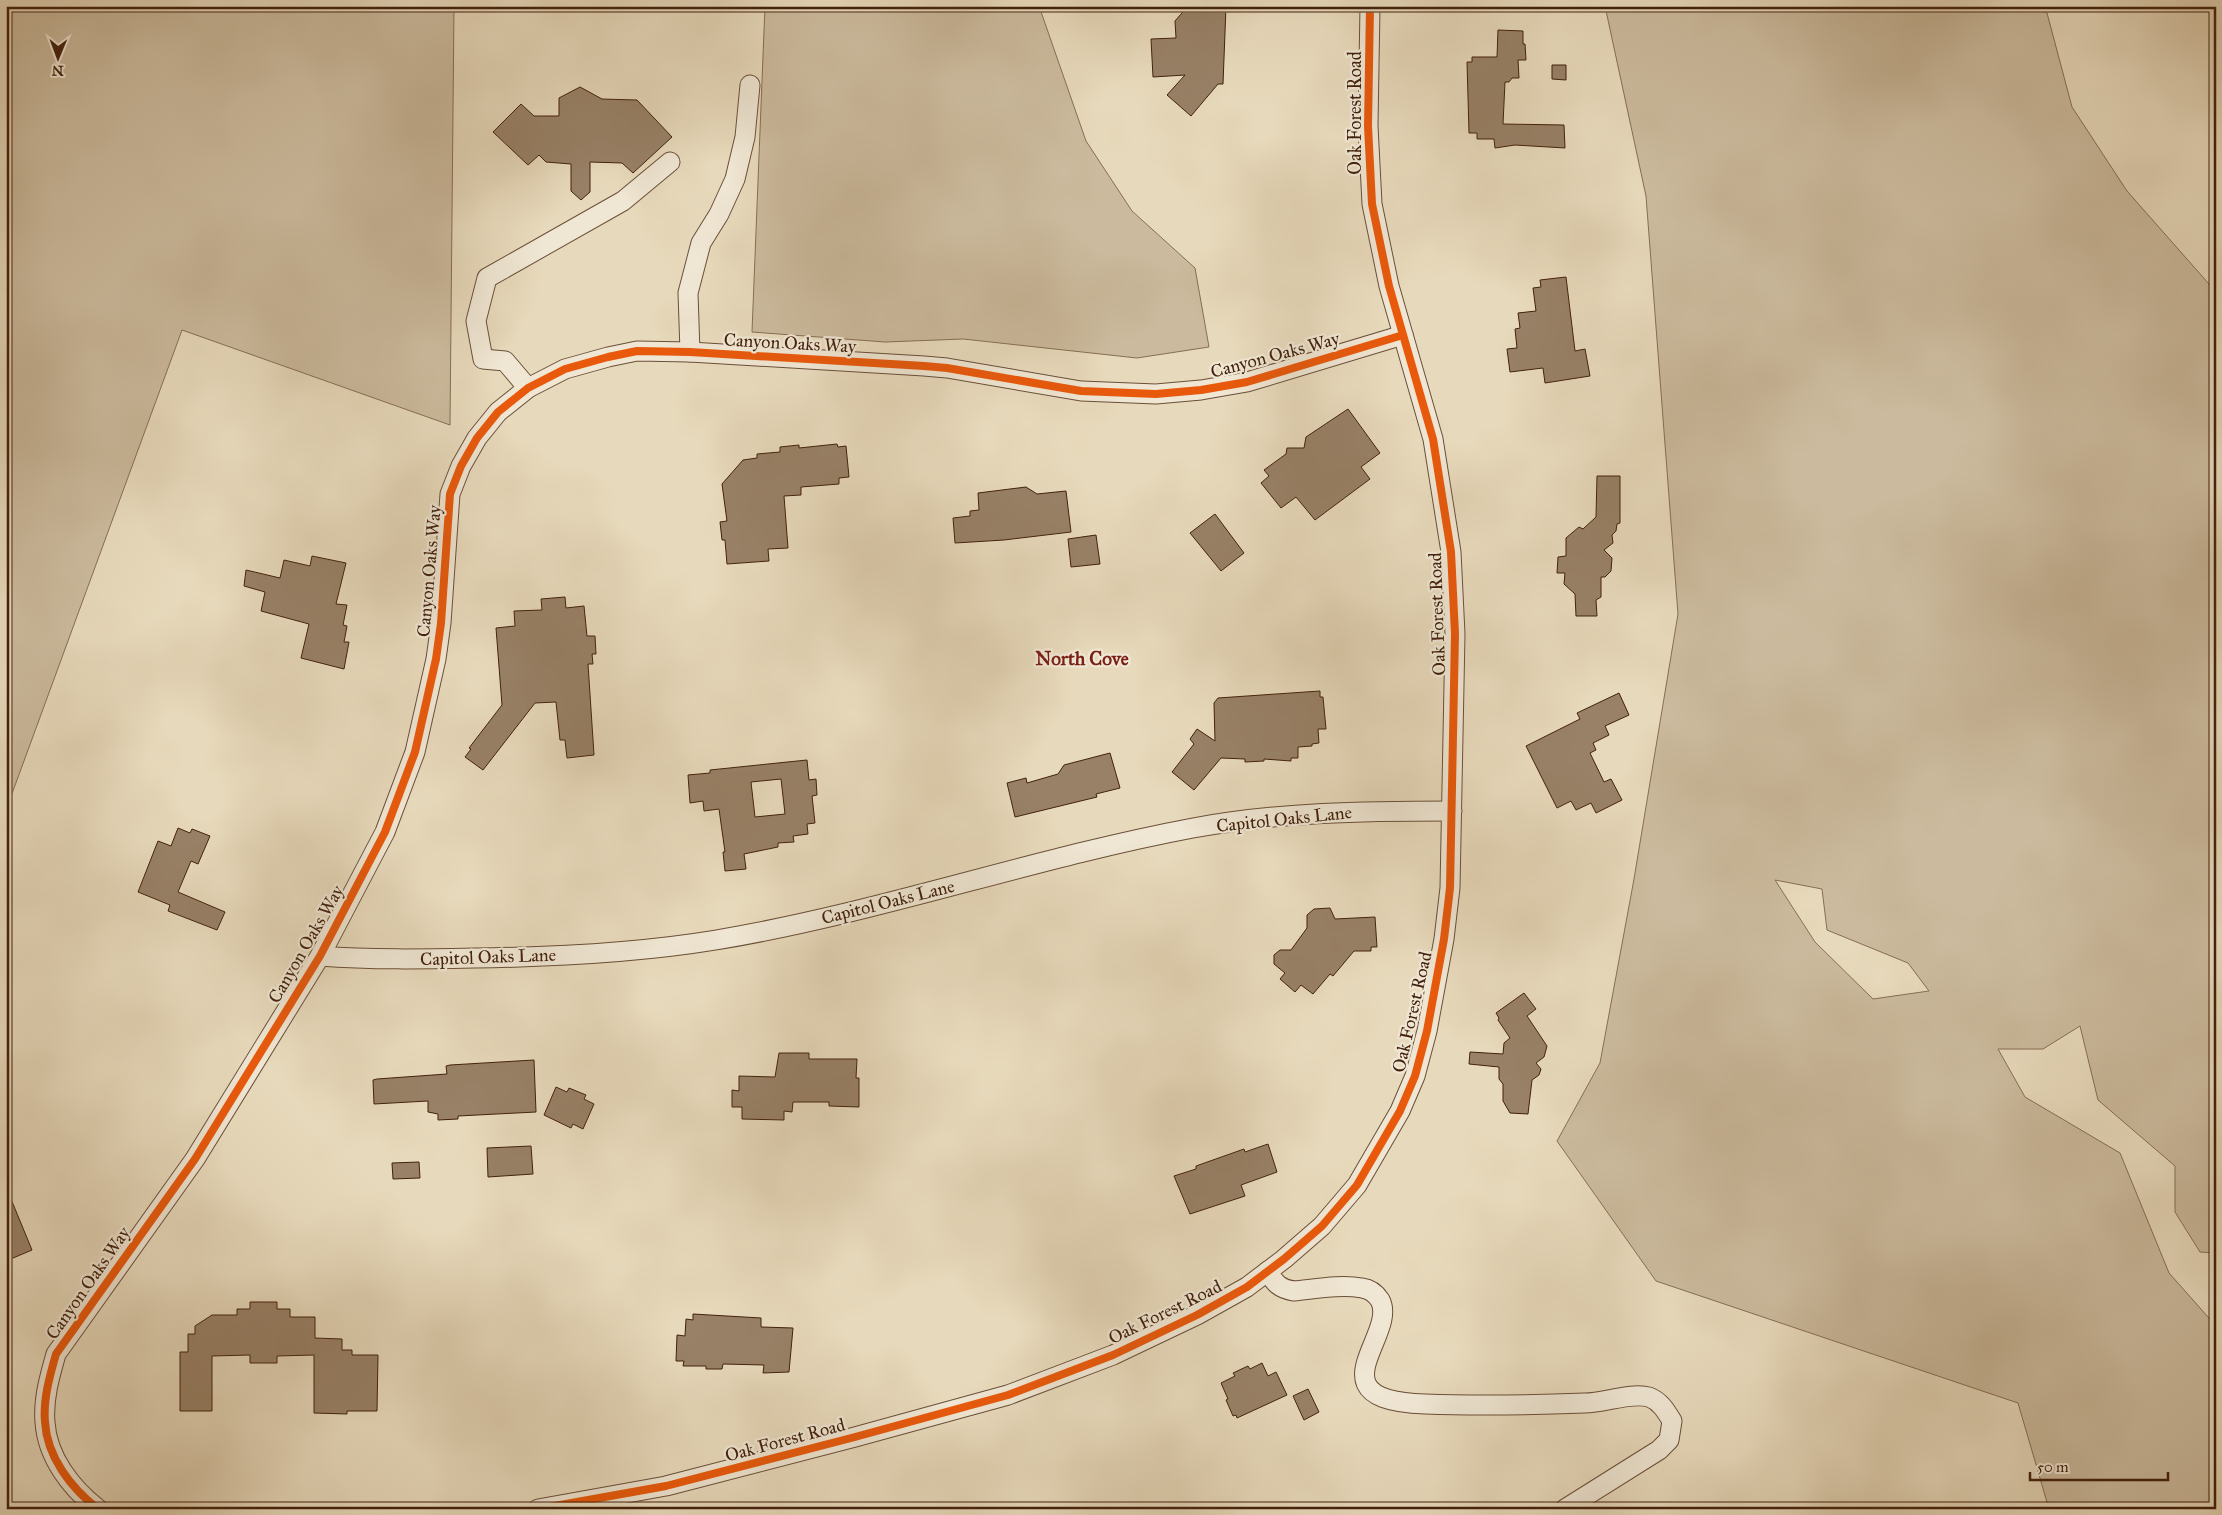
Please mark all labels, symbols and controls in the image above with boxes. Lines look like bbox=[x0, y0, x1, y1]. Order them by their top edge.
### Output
north arrow bbox=[32, 32, 82, 82]
street label: Oak Forest Road bbox=[1344, 51, 1366, 175]
text: N bbox=[52, 62, 64, 79]
street label: Canyon Oaks Way bbox=[1208, 327, 1342, 383]
street label: Canyon Oaks Way bbox=[723, 329, 857, 357]
street label: Canyon Oaks Way bbox=[412, 503, 446, 638]
street label: Oak Forest Road bbox=[1424, 552, 1450, 676]
district label: North Cove bbox=[1035, 647, 1129, 670]
street label: Capitol Oaks Lane bbox=[1215, 801, 1353, 837]
street label: Capitol Oaks Lane bbox=[819, 875, 957, 929]
street label: Canyon Oaks Way bbox=[263, 881, 349, 1007]
street label: Capitol Oaks Lane bbox=[420, 944, 556, 970]
street label: Oak Forest Road bbox=[1387, 949, 1437, 1075]
street label: Canyon Oaks Way bbox=[41, 1222, 135, 1344]
street label: Oak Forest Road bbox=[1105, 1275, 1225, 1349]
street label: Oak Forest Road bbox=[723, 1413, 847, 1467]
scale bar bbox=[2030, 1450, 2167, 1482]
text: 50 m bbox=[2037, 1458, 2069, 1476]

